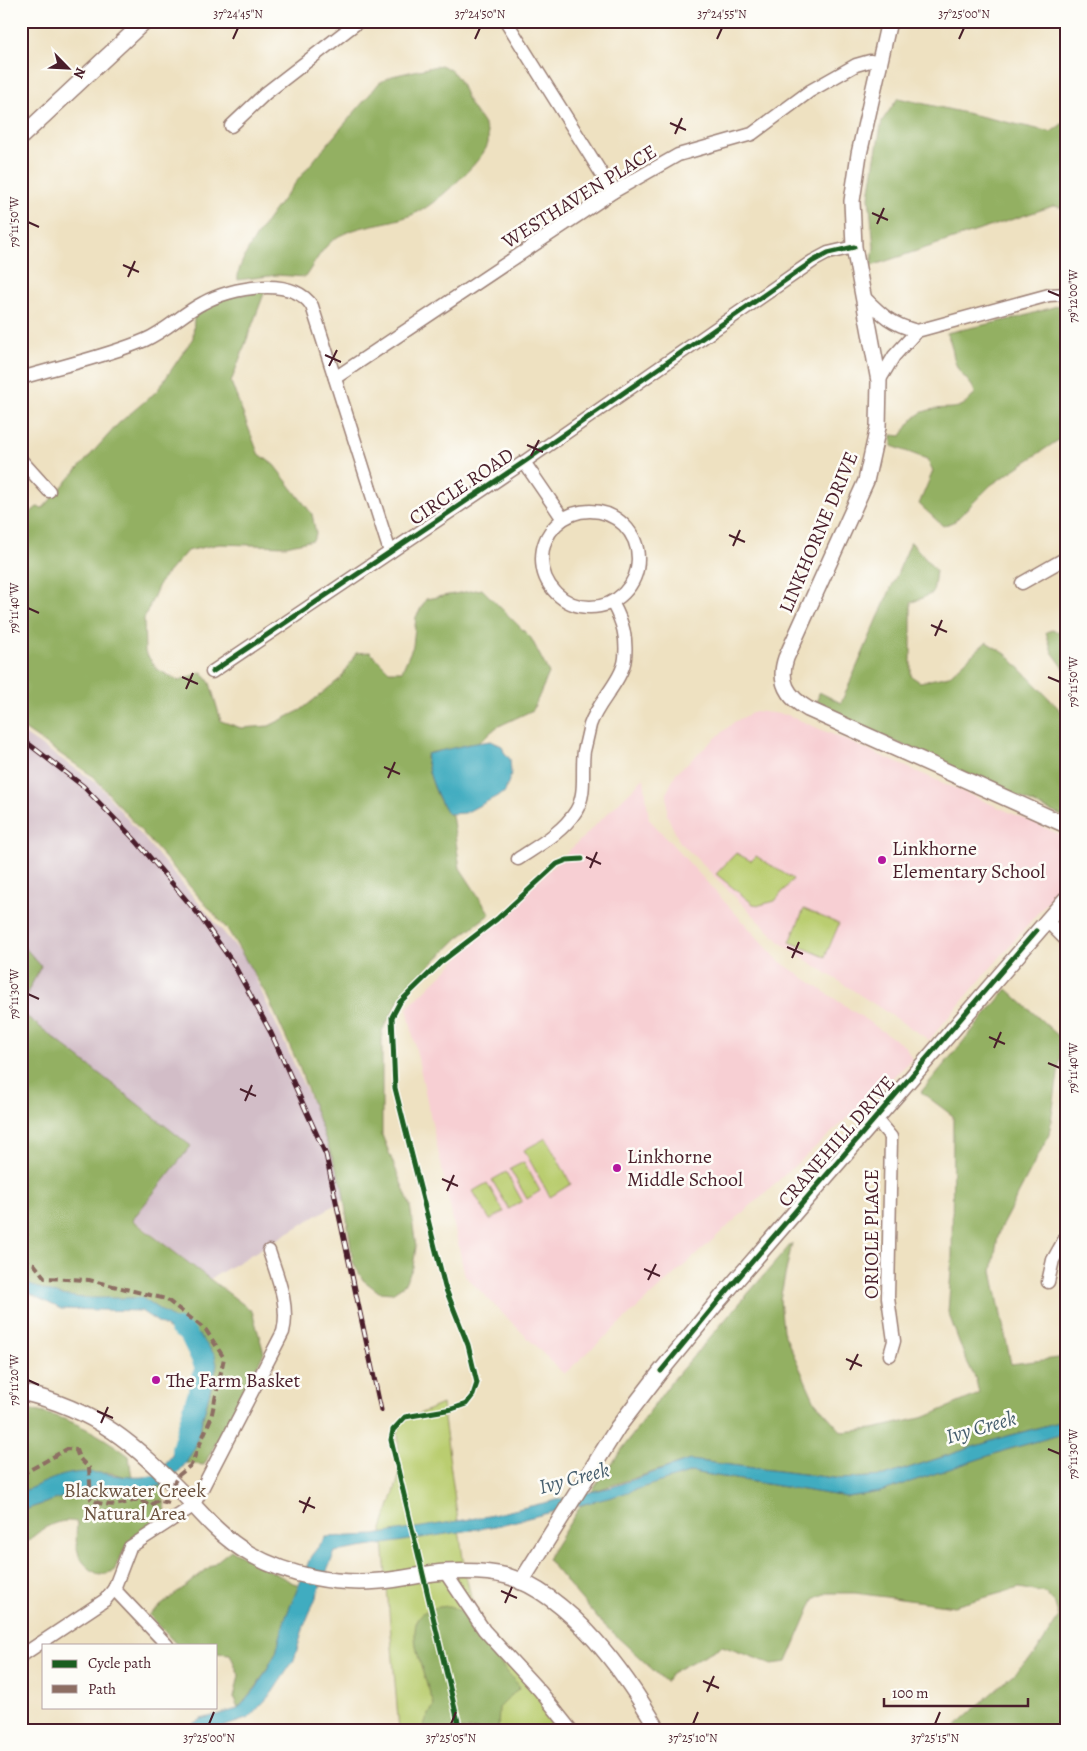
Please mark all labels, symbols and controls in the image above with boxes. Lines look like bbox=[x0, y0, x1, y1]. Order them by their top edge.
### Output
text: 37°24'45"N bbox=[213, 6, 263, 22]
text: 37°24'50"N bbox=[455, 6, 506, 22]
text: 37°24'55"N bbox=[697, 6, 747, 22]
text: 37°25'00"N bbox=[938, 6, 990, 22]
north arrow bbox=[42, 42, 92, 92]
text: N bbox=[69, 65, 90, 82]
street label: WESTHAVEN PLACE bbox=[496, 138, 662, 255]
text: 79°11'50"W bbox=[6, 196, 22, 247]
text: 79°12'00"W bbox=[1065, 268, 1081, 323]
street label: CIRCLE ROAD bbox=[403, 441, 519, 531]
street label: LINKHORNE DRIVE bbox=[772, 447, 865, 617]
text: 79°11'40"W bbox=[6, 582, 22, 634]
text: 79°11'50"W bbox=[1065, 656, 1081, 707]
place label: Linkhorne Elementary School bbox=[892, 835, 1045, 885]
marker: Linkhorne Elementary School bbox=[876, 854, 888, 866]
text: 79°11'30"W bbox=[6, 968, 22, 1019]
text: 79°11'40"W bbox=[1065, 1042, 1081, 1094]
street label: CRANEHILL DRIVE bbox=[772, 1070, 901, 1213]
place label: Linkhorne Middle School bbox=[627, 1143, 743, 1193]
marker: Linkhorne Middle School bbox=[611, 1162, 623, 1174]
street label: ORIOLE PLACE bbox=[858, 1169, 885, 1299]
text: 79°11'20"W bbox=[6, 1354, 22, 1406]
place label: The Farm Basket bbox=[166, 1367, 300, 1394]
marker: The Farm Basket bbox=[150, 1374, 162, 1386]
water label: Ivy Creek bbox=[943, 1404, 1019, 1450]
text: 79°11'30"W bbox=[1065, 1428, 1081, 1479]
water label: Ivy Creek bbox=[536, 1455, 612, 1501]
park label: Blackwater Creek Natural Area bbox=[64, 1477, 206, 1527]
legend bbox=[42, 1644, 218, 1708]
text: Cycle path bbox=[88, 1653, 151, 1673]
scale bar bbox=[884, 1676, 1028, 1708]
text: Path bbox=[88, 1679, 116, 1699]
text: 100 m bbox=[892, 1683, 929, 1703]
text: 37°25'00"N bbox=[183, 1730, 235, 1746]
text: 37°25'05"N bbox=[426, 1730, 477, 1746]
text: 37°25'10"N bbox=[668, 1730, 718, 1746]
text: 37°25'15"N bbox=[911, 1730, 959, 1746]

